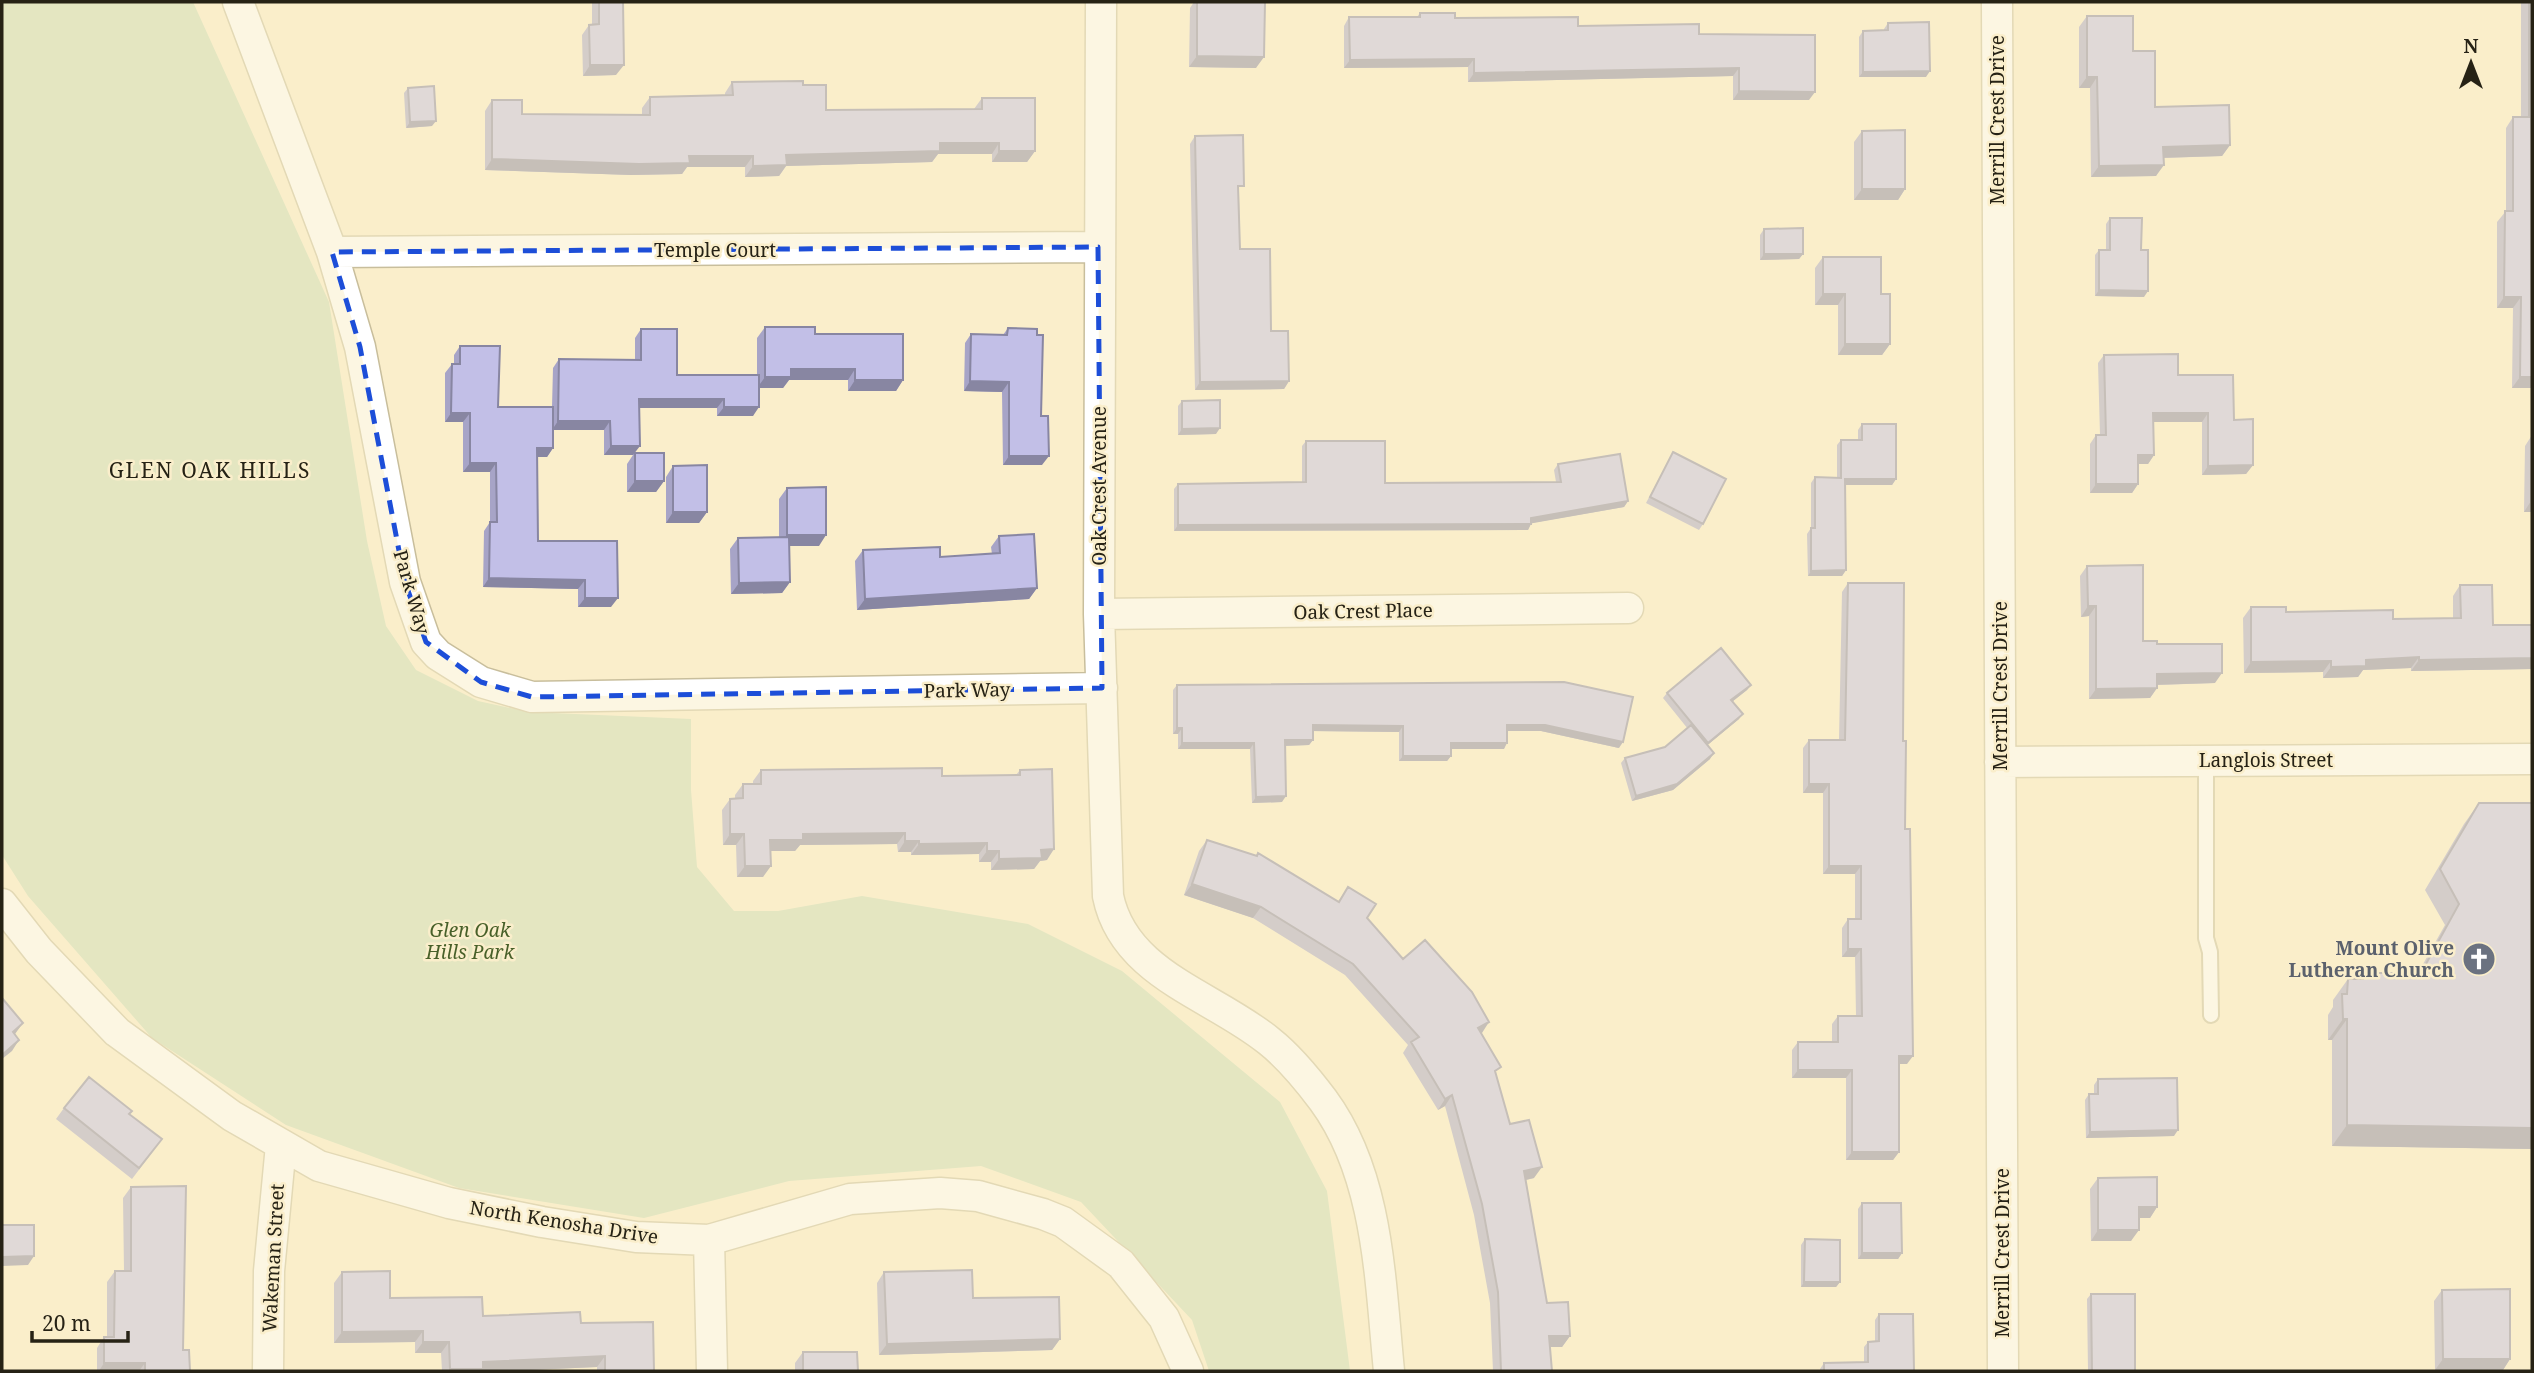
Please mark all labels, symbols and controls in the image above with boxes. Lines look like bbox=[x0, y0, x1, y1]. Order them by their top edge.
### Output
north arrow bbox=[2436, 28, 2506, 98]
text: N bbox=[2464, 33, 2479, 59]
street label: Merrill Crest Drive bbox=[1984, 35, 2010, 205]
street label: Temple Court bbox=[654, 237, 776, 263]
street label: Oak Crest Avenue bbox=[1086, 406, 1112, 566]
district label: GLEN OAK HILLS bbox=[109, 456, 311, 484]
street label: Park Way bbox=[388, 547, 437, 638]
street label: Oak Crest Place bbox=[1293, 597, 1433, 625]
street label: Merrill Crest Drive bbox=[1987, 601, 2013, 771]
street label: Park Way bbox=[923, 676, 1011, 704]
street label: Langlois Street bbox=[2199, 747, 2334, 773]
park label: Glen Oak Hills Park bbox=[425, 917, 516, 965]
place label: Mount Olive Lutheran Church bbox=[2288, 935, 2454, 983]
church icon: Mount Olive Lutheran Church bbox=[2460, 940, 2498, 978]
street label: Merrill Crest Drive bbox=[1989, 1168, 2015, 1338]
street label: Wakeman Street bbox=[256, 1183, 290, 1333]
street label: North Kenosha Drive bbox=[468, 1194, 660, 1250]
scale bar bbox=[32, 1300, 128, 1344]
text: 20 m bbox=[42, 1309, 91, 1337]

